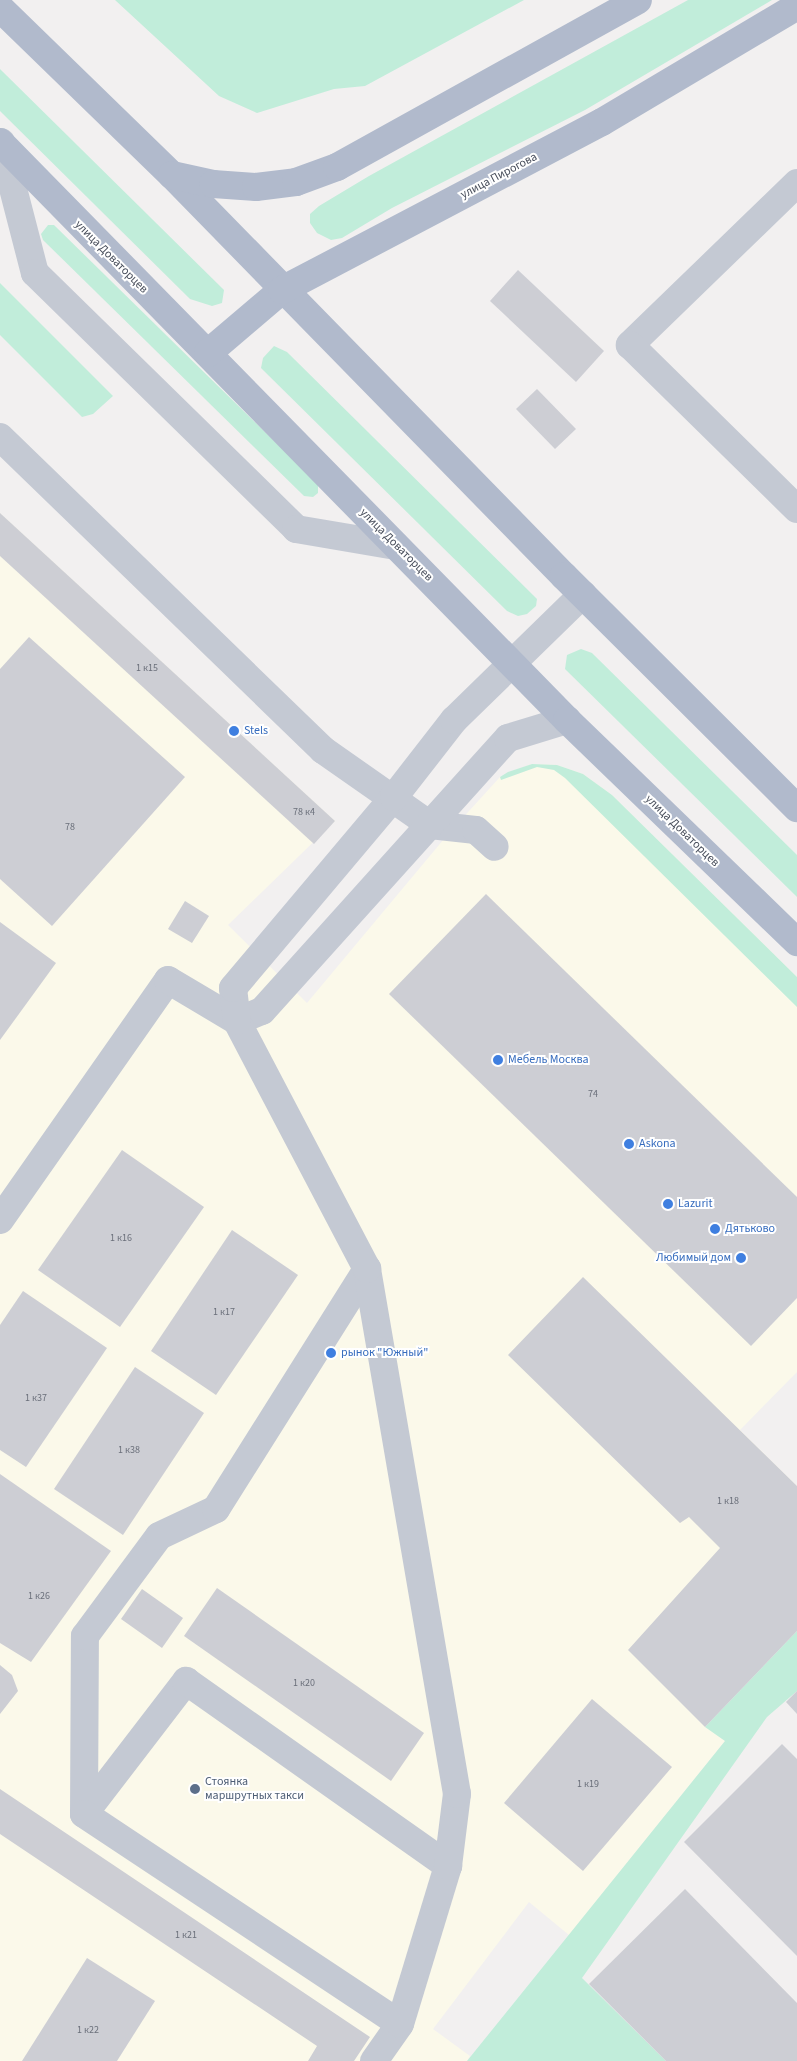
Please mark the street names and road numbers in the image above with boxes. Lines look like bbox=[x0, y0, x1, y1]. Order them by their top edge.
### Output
street label: улица Пирогова bbox=[458, 150, 540, 202]
street label: улица Доваторцев bbox=[71, 217, 151, 297]
street label: улица Доваторцев bbox=[356, 505, 436, 585]
street label: улица Доваторцев bbox=[642, 792, 722, 870]

